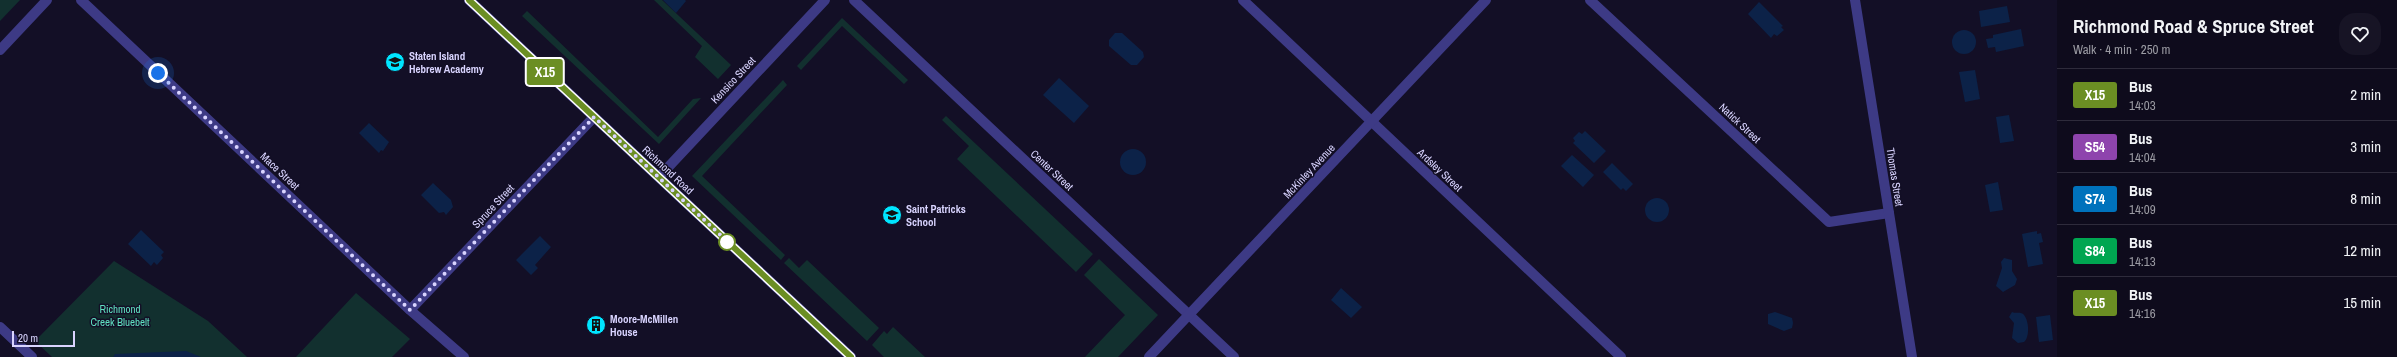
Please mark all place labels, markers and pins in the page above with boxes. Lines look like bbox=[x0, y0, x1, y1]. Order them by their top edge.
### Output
place label: Staten Island Hebrew Academy bbox=[409, 49, 484, 76]
school or university icon: Staten Island Hebrew Academy bbox=[384, 51, 406, 73]
place label: Saint Patricks School bbox=[906, 202, 966, 229]
school or university icon: Saint Patricks School bbox=[881, 204, 903, 226]
unlabelled marker bbox=[718, 233, 736, 251]
place label: Moore-McMillen House bbox=[610, 312, 678, 339]
building icon: Moore-McMillen House bbox=[585, 314, 607, 336]

